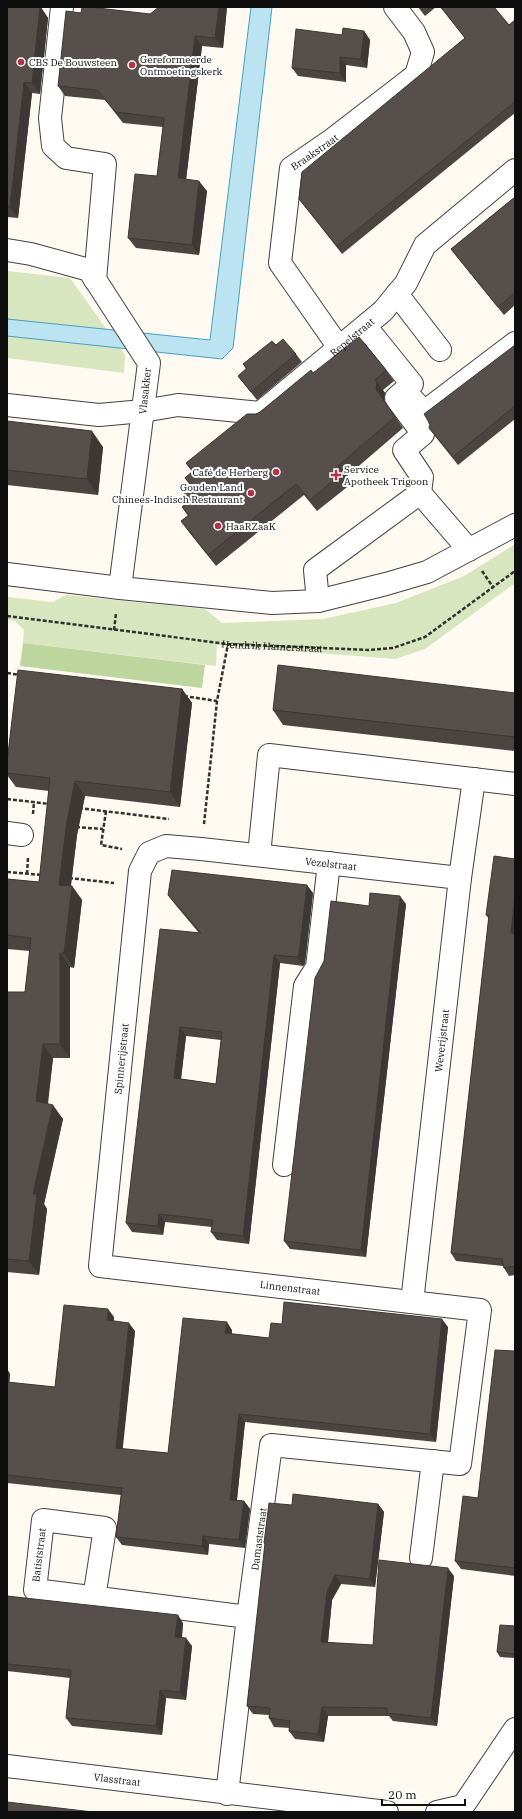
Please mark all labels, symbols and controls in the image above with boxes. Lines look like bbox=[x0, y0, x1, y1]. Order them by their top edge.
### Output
place label: Gereformeerde Ontmoetingskerk bbox=[140, 53, 223, 78]
place label: CBS De Bouwsteen bbox=[29, 56, 117, 69]
marker: CBS De Bouwsteen bbox=[16, 57, 26, 67]
marker: Gereformeerde Ontmoetingskerk bbox=[127, 60, 137, 70]
street label: Braakstraat bbox=[288, 131, 341, 173]
street label: Repelstraat bbox=[327, 314, 377, 359]
street label: Vlasakker bbox=[136, 367, 154, 415]
place label: Service Apotheek Trigoon bbox=[344, 463, 429, 488]
place label: Café de Herberg bbox=[192, 466, 269, 479]
marker: Café de Herberg bbox=[271, 467, 281, 477]
marker: Service Apotheek Trigoon bbox=[331, 470, 341, 480]
place label: Gouden Land Chinees-Indisch Restaurant bbox=[112, 481, 243, 506]
marker: Gouden Land Chinees-Indisch Restaurant bbox=[246, 488, 256, 498]
place label: HaaRZaaK bbox=[226, 520, 276, 533]
marker: HaaRZaaK bbox=[213, 521, 223, 531]
street label: Hendrik Hamerstraat bbox=[221, 637, 324, 655]
street label: Vezelstraat bbox=[304, 854, 358, 873]
street label: Weverijstraat bbox=[432, 1008, 452, 1073]
street label: Spinnerijstraat bbox=[111, 1022, 131, 1095]
street label: Linnenstraat bbox=[259, 1278, 321, 1298]
street label: Damaststraat bbox=[248, 1506, 269, 1571]
street label: Batiststraat bbox=[29, 1527, 49, 1583]
street label: Vlasstraat bbox=[93, 1770, 142, 1789]
scale bar bbox=[382, 1781, 465, 1807]
text: 20 m bbox=[388, 1787, 417, 1802]

